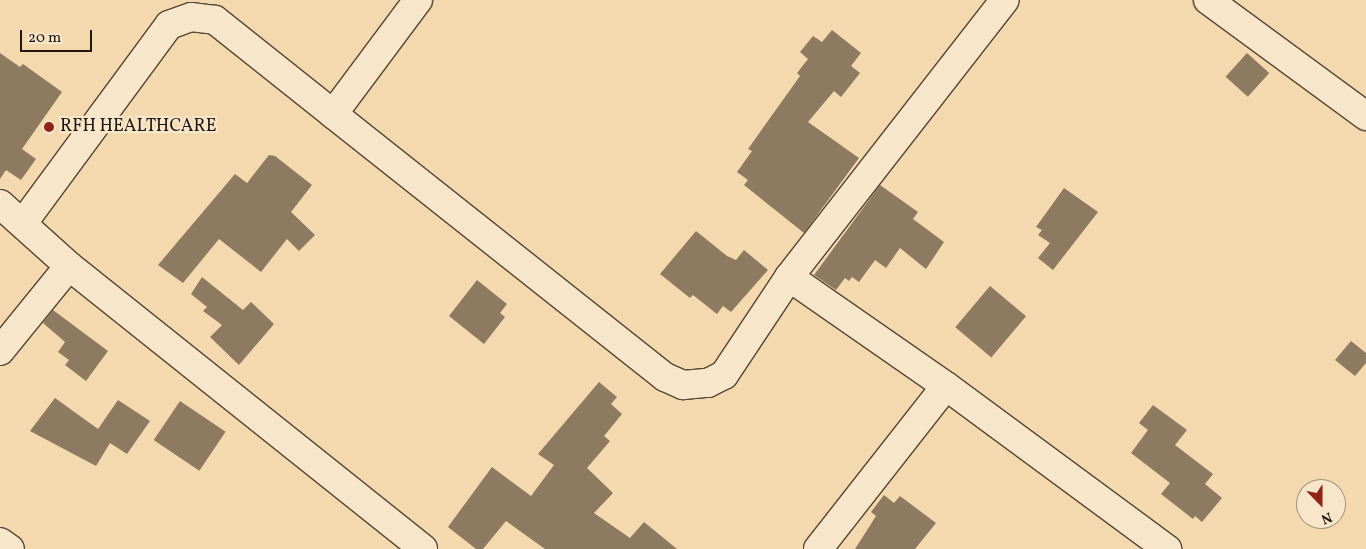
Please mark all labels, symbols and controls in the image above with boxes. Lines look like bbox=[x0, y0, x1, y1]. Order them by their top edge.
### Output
scale bar bbox=[22, 20, 95, 52]
text: 20 m bbox=[28, 28, 61, 49]
place label: RFH HEALTHCARE bbox=[60, 116, 217, 138]
marker: RFH HEALTHCARE bbox=[42, 120, 56, 134]
north arrow bbox=[1296, 479, 1346, 529]
text: N bbox=[1318, 507, 1335, 528]

